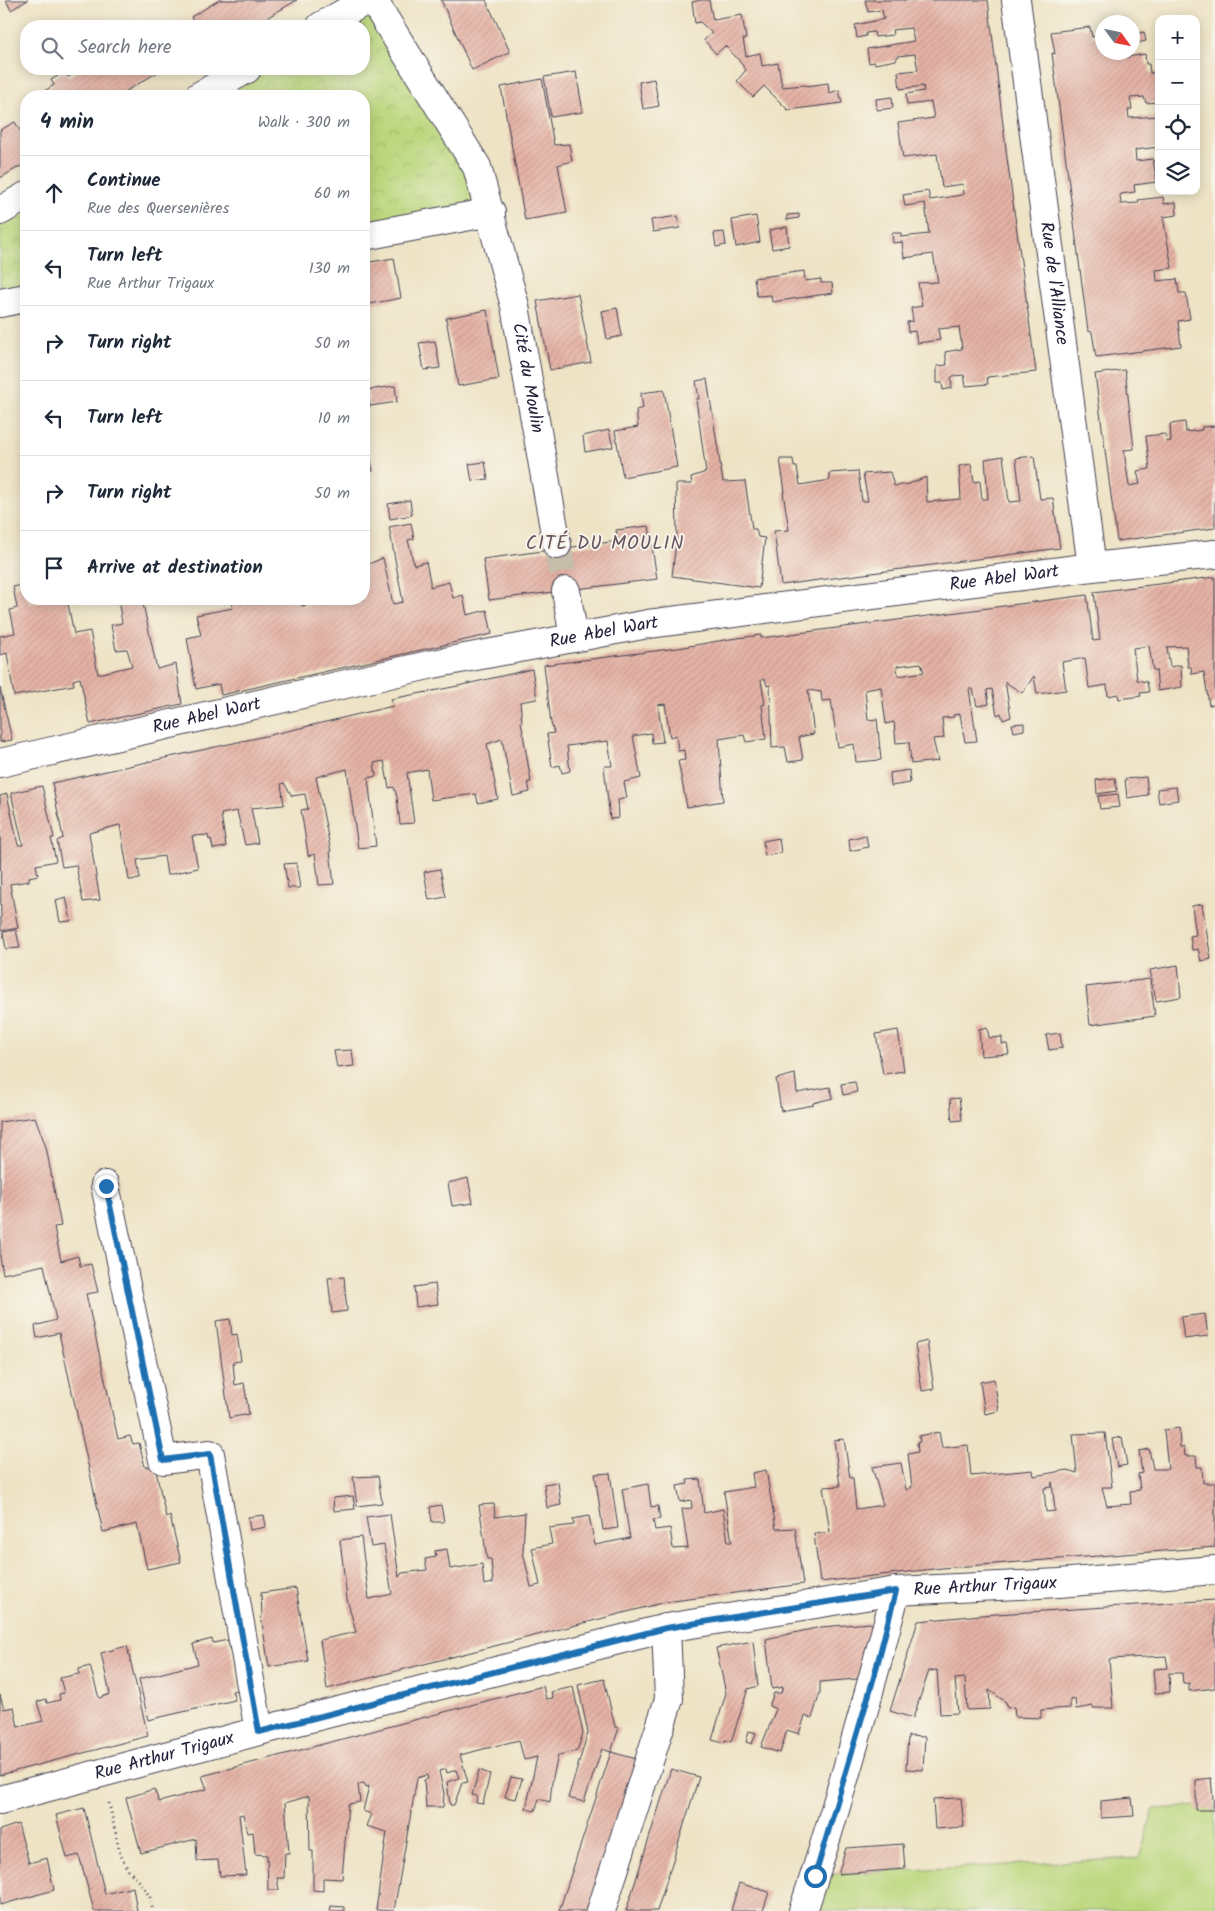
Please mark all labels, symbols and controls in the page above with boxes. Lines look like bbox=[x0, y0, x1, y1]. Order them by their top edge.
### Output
north arrow bbox=[1095, 15, 1140, 60]
map controls bbox=[1155, 15, 1200, 195]
button: + bbox=[1155, 15, 1200, 60]
search box bbox=[20, 20, 370, 75]
text: Search here bbox=[78, 33, 172, 63]
icon: search bbox=[38, 34, 66, 62]
button: − bbox=[1155, 60, 1200, 105]
button: locate bbox=[1155, 105, 1200, 150]
text: 4 min bbox=[40, 106, 94, 139]
text: Walk · 300 m bbox=[258, 110, 350, 135]
button: layers bbox=[1155, 150, 1200, 195]
text: Continue bbox=[87, 166, 160, 196]
icon: ahead bbox=[40, 179, 68, 207]
text: 60 m bbox=[314, 181, 350, 206]
text: Rue des Quersenières bbox=[87, 196, 229, 221]
street label: Rue de l'Alliance bbox=[1031, 220, 1077, 347]
text: Turn left bbox=[87, 241, 162, 271]
icon: left bbox=[40, 254, 68, 282]
text: 130 m bbox=[309, 256, 350, 281]
text: Rue Arthur Trigaux bbox=[87, 271, 214, 296]
street label: Cité du Moulin bbox=[504, 321, 552, 435]
text: Turn right bbox=[87, 328, 172, 358]
icon: right bbox=[40, 329, 68, 357]
text: 50 m bbox=[314, 331, 350, 356]
text: Turn left bbox=[87, 403, 162, 433]
icon: left bbox=[40, 404, 68, 432]
text: 10 m bbox=[318, 406, 350, 431]
text: Turn right bbox=[87, 478, 172, 508]
icon: right bbox=[40, 479, 68, 507]
text: 50 m bbox=[314, 481, 350, 506]
district label: CITÉ DU MOULIN bbox=[526, 529, 684, 559]
text: Arrive at destination bbox=[87, 553, 263, 583]
icon: arrive bbox=[40, 554, 68, 582]
street label: Rue Abel Wart bbox=[948, 557, 1062, 600]
street label: Rue Abel Wart bbox=[547, 608, 661, 657]
street label: Rue Abel Wart bbox=[150, 689, 265, 742]
route end bbox=[95, 1175, 118, 1198]
street label: Rue Arthur Trigaux bbox=[913, 1569, 1058, 1605]
street label: Rue Arthur Trigaux bbox=[91, 1724, 237, 1789]
route start bbox=[804, 1865, 827, 1888]

